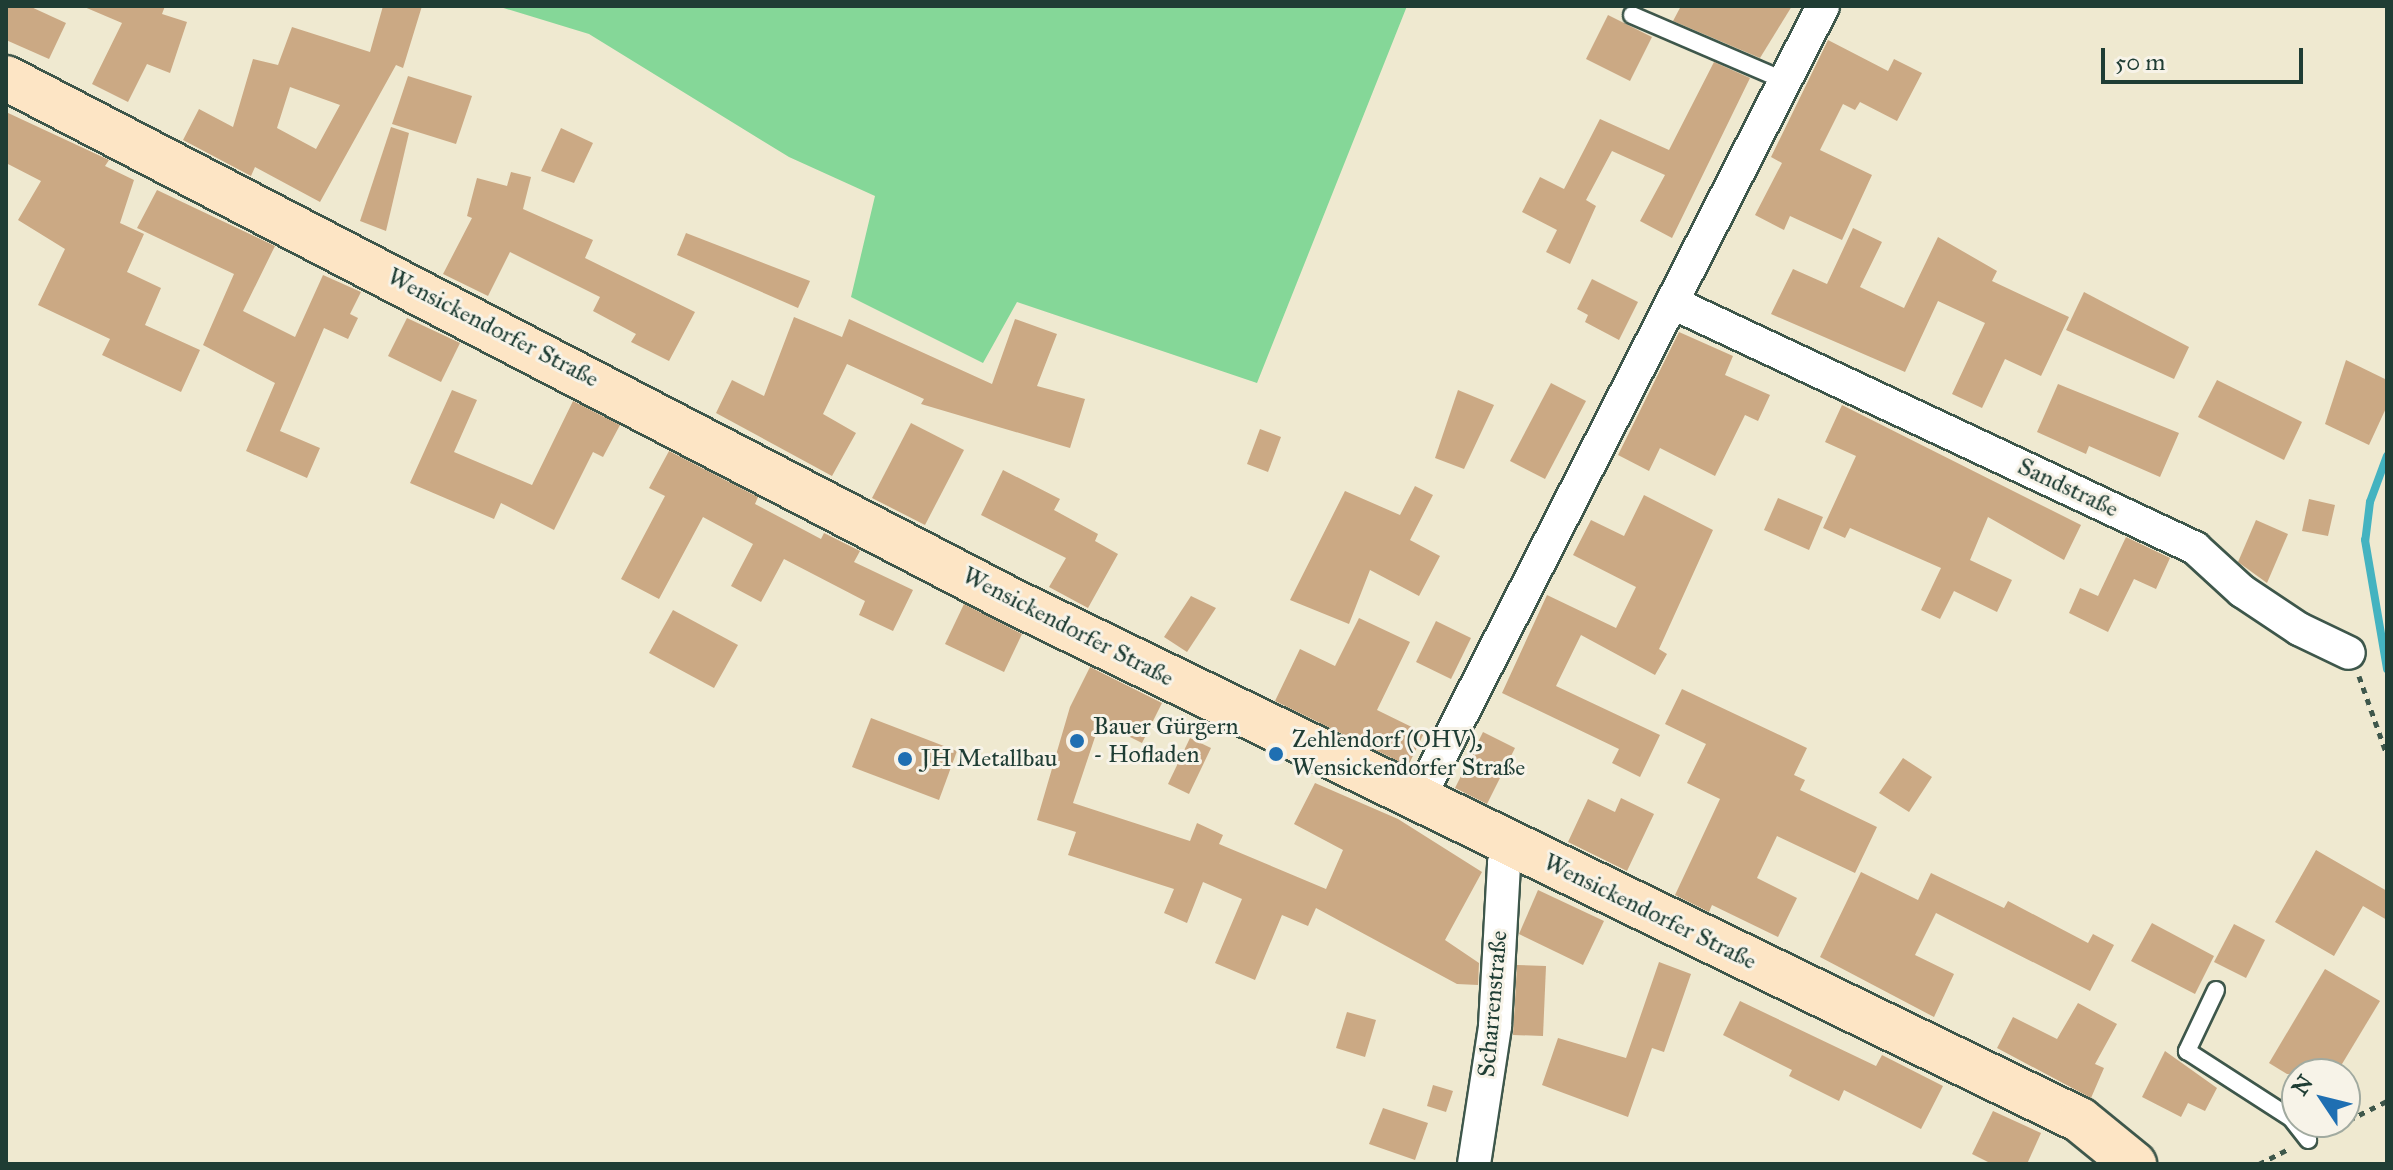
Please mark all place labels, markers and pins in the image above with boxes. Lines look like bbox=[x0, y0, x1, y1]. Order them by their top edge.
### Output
place label: Bauer Gürgern - Hofladen bbox=[1093, 713, 1238, 769]
place label: Zehlendorf (OHV), Wensickendorfer Straße bbox=[1292, 726, 1525, 782]
marker: Bauer Gürgern - Hofladen bbox=[1068, 732, 1086, 750]
place label: JH Metallbau bbox=[921, 745, 1057, 773]
marker: Zehlendorf (OHV), Wensickendorfer Straße bbox=[1267, 745, 1285, 763]
marker: JH Metallbau bbox=[896, 750, 914, 768]

